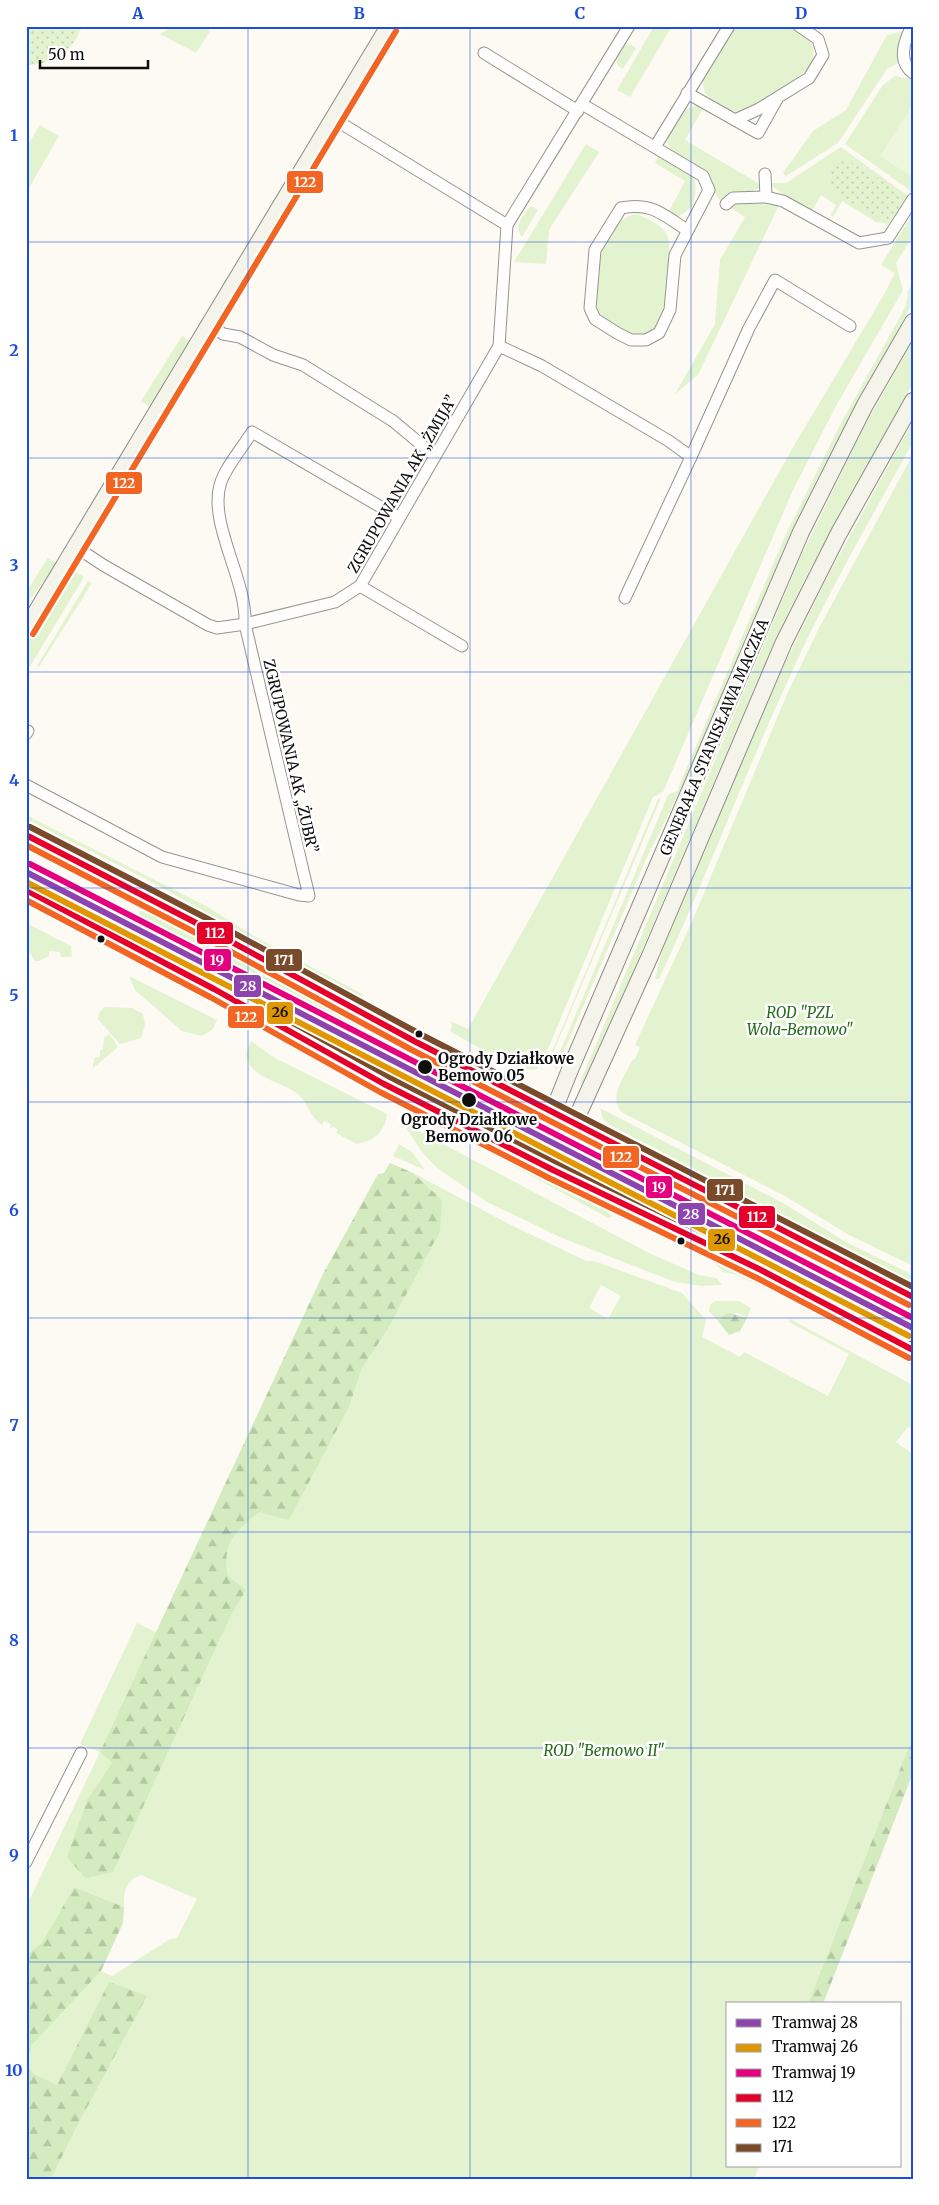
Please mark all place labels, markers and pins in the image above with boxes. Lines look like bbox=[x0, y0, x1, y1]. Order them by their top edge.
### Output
unlabelled marker bbox=[96, 934, 106, 944]
unlabelled marker bbox=[414, 1029, 424, 1039]
place label: Ogrody Działkowe Bemowo 05 bbox=[438, 1049, 574, 1085]
marker: Ogrody Działkowe Bemowo 05 bbox=[416, 1058, 434, 1076]
marker: Ogrody Działkowe Bemowo 06 bbox=[460, 1091, 478, 1109]
place label: Ogrody Działkowe Bemowo 06 bbox=[401, 1110, 537, 1146]
unlabelled marker bbox=[676, 1236, 686, 1246]

